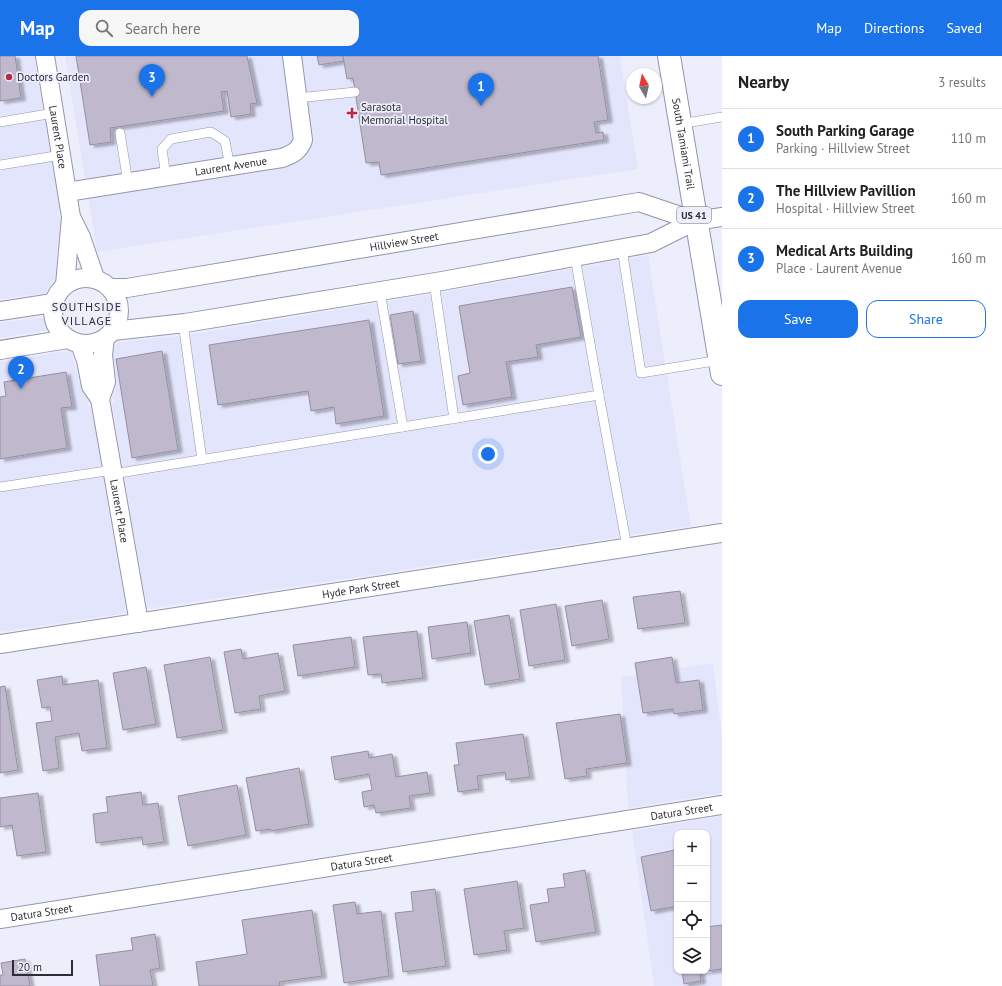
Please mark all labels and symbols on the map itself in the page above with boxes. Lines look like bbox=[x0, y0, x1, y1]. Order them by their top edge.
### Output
pin: 3 bbox=[139, 64, 165, 97]
north arrow bbox=[626, 68, 662, 104]
place label: Doctors Garden bbox=[17, 70, 89, 84]
marker: Doctors Garden bbox=[4, 72, 14, 82]
pin: 1 bbox=[468, 73, 494, 106]
street label: South Tamiami Trail bbox=[669, 97, 698, 191]
place label: Sarasota Memorial Hospital bbox=[361, 100, 448, 127]
street label: Laurent Place bbox=[46, 104, 70, 170]
marker: Sarasota Memorial Hospital bbox=[346, 107, 358, 119]
street label: Laurent Avenue bbox=[194, 153, 269, 179]
road number: US 41 bbox=[677, 207, 711, 223]
street label: Hillview Street bbox=[369, 229, 440, 254]
district label: SOUTHSIDE VILLAGE bbox=[52, 299, 122, 328]
pin: 2 bbox=[8, 356, 34, 389]
your location bbox=[478, 444, 498, 464]
street label: Laurent Place bbox=[107, 478, 132, 544]
street label: Hyde Park Street bbox=[321, 576, 401, 601]
street label: Datura Street bbox=[650, 800, 714, 823]
street label: Datura Street bbox=[330, 850, 394, 874]
street label: Datura Street bbox=[9, 901, 74, 924]
scale bar bbox=[12, 958, 73, 977]

